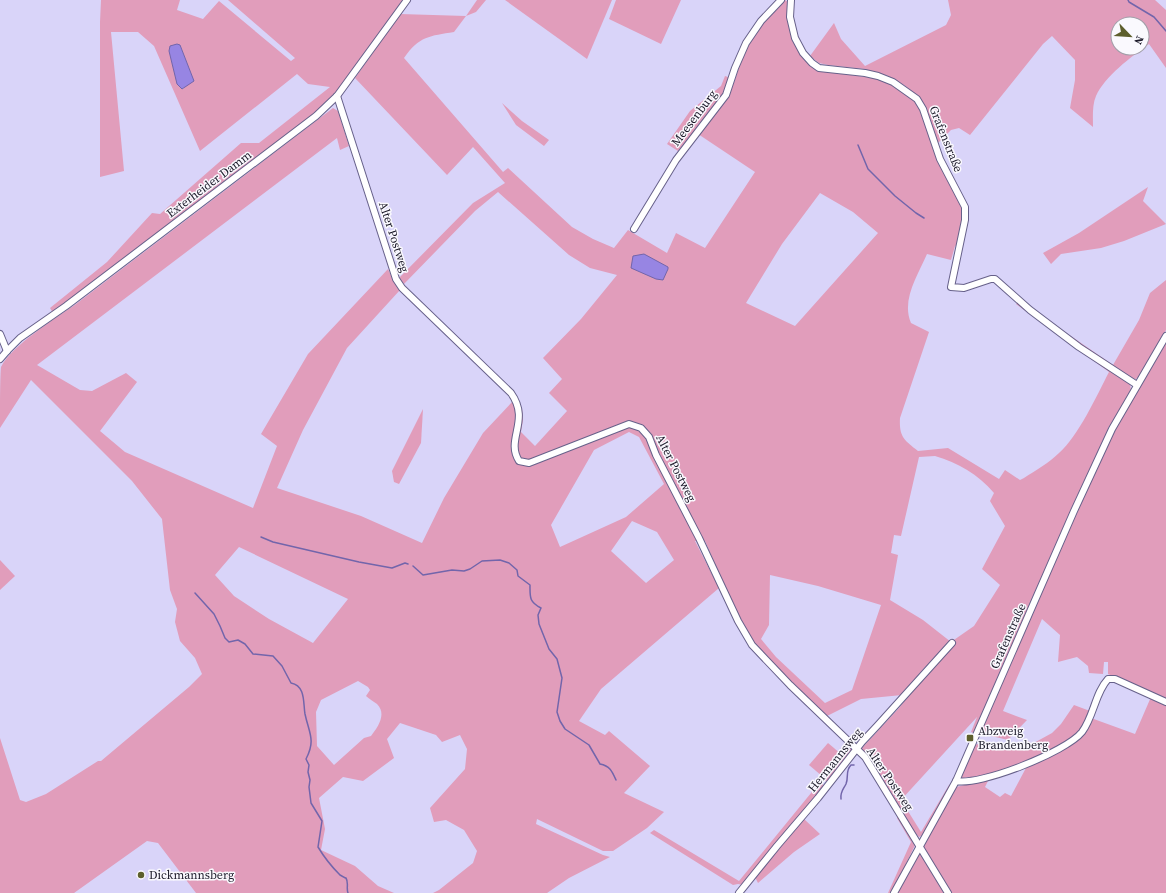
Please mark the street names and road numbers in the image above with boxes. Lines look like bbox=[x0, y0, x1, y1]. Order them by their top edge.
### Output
street label: Meesenburg bbox=[668, 87, 720, 149]
street label: Grafenstraße bbox=[925, 104, 967, 174]
street label: Exterheider Damm bbox=[163, 147, 255, 221]
street label: Alter Postweg bbox=[375, 200, 413, 274]
street label: Alter Postweg bbox=[652, 432, 700, 504]
street label: Grafenstraße bbox=[986, 601, 1030, 671]
street label: Hermannsweg bbox=[804, 725, 866, 795]
street label: Alter Postweg bbox=[863, 744, 917, 814]

